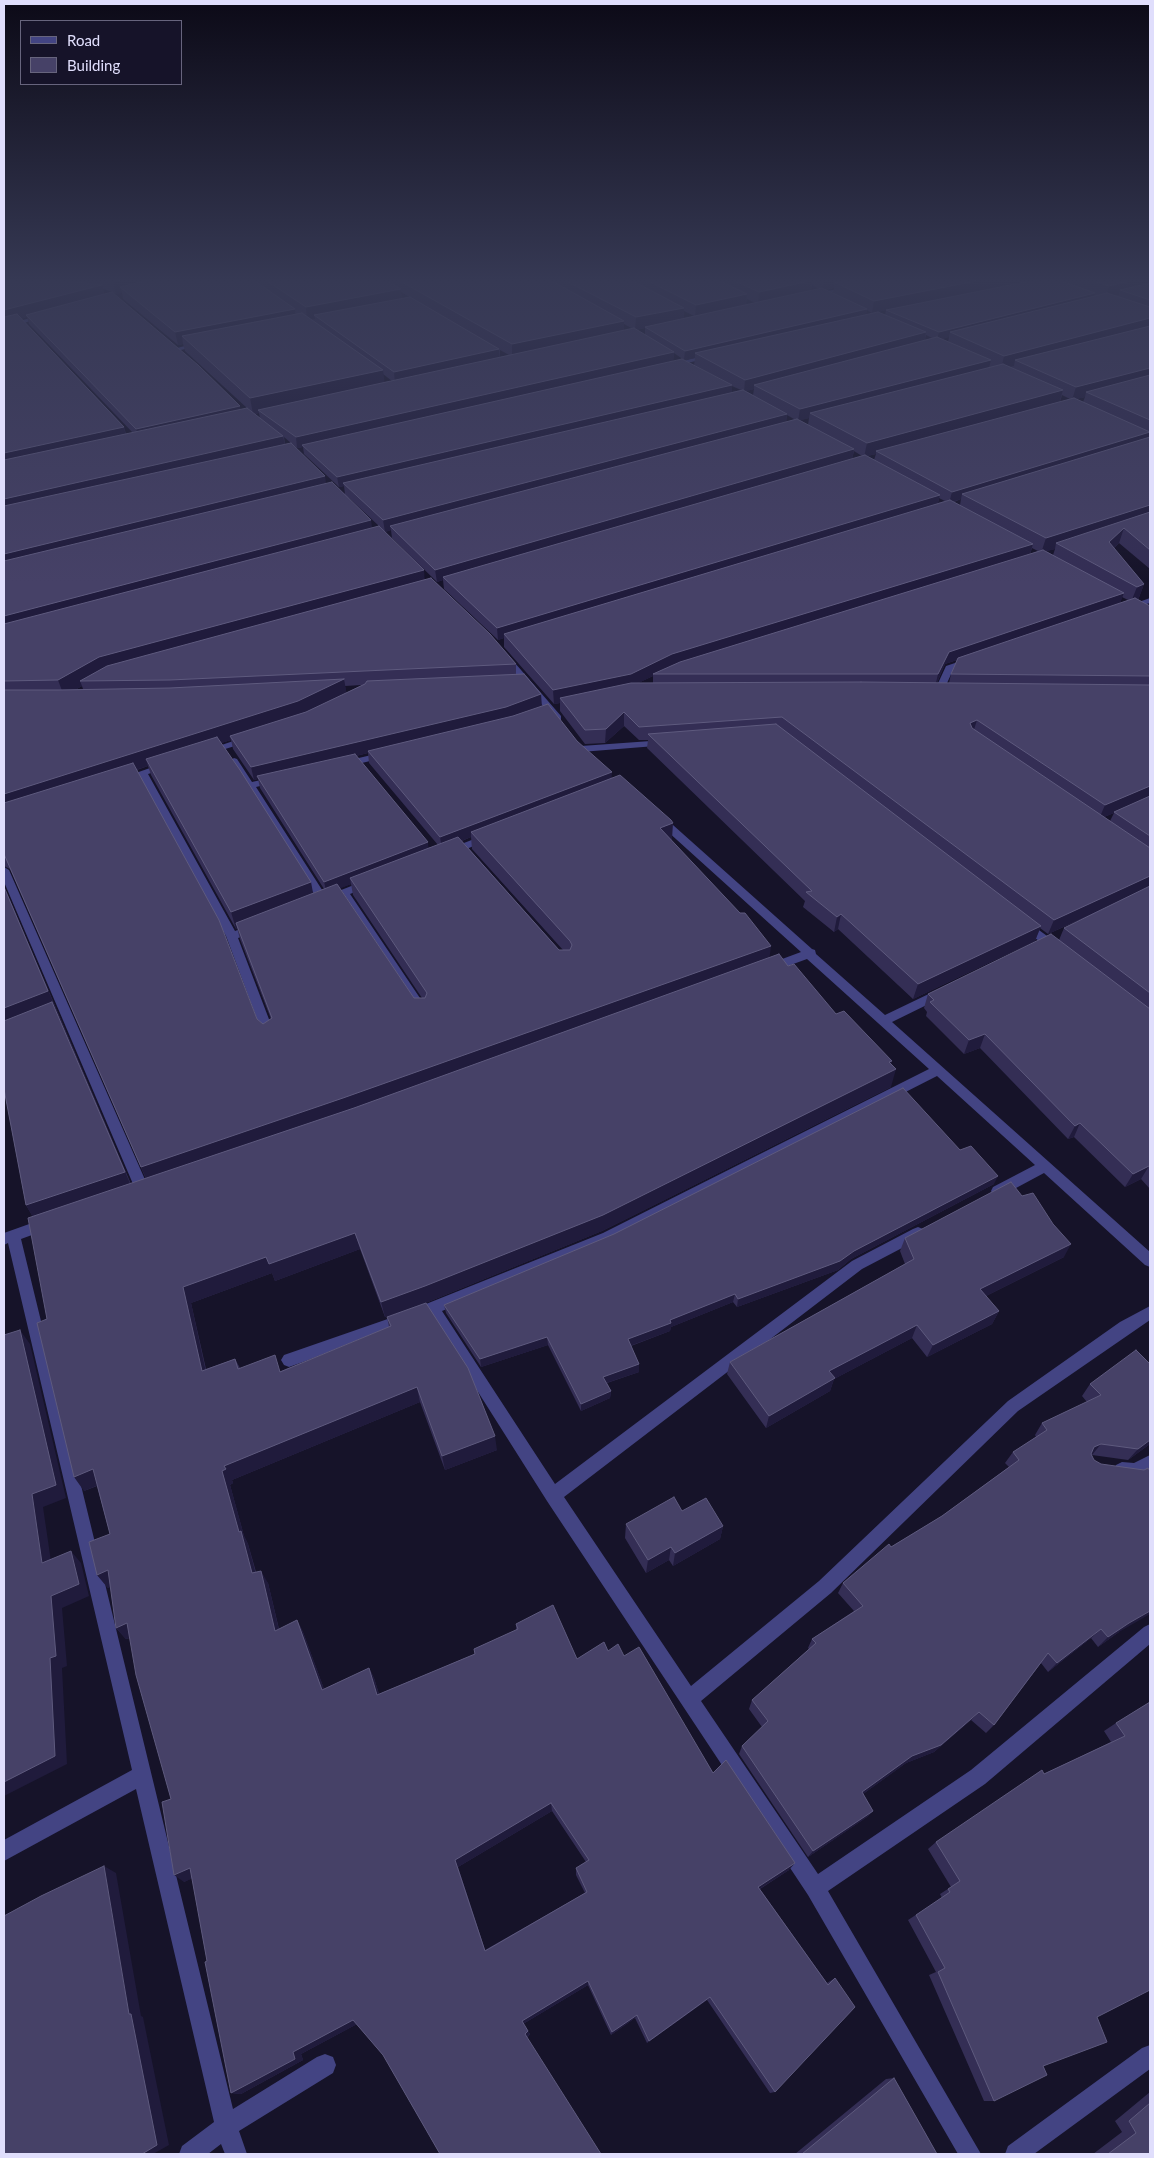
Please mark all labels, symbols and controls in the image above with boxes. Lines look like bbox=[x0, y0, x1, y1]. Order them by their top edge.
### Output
legend bbox=[20, 20, 182, 85]
text: Road bbox=[67, 31, 100, 49]
text: Building bbox=[67, 56, 120, 74]

